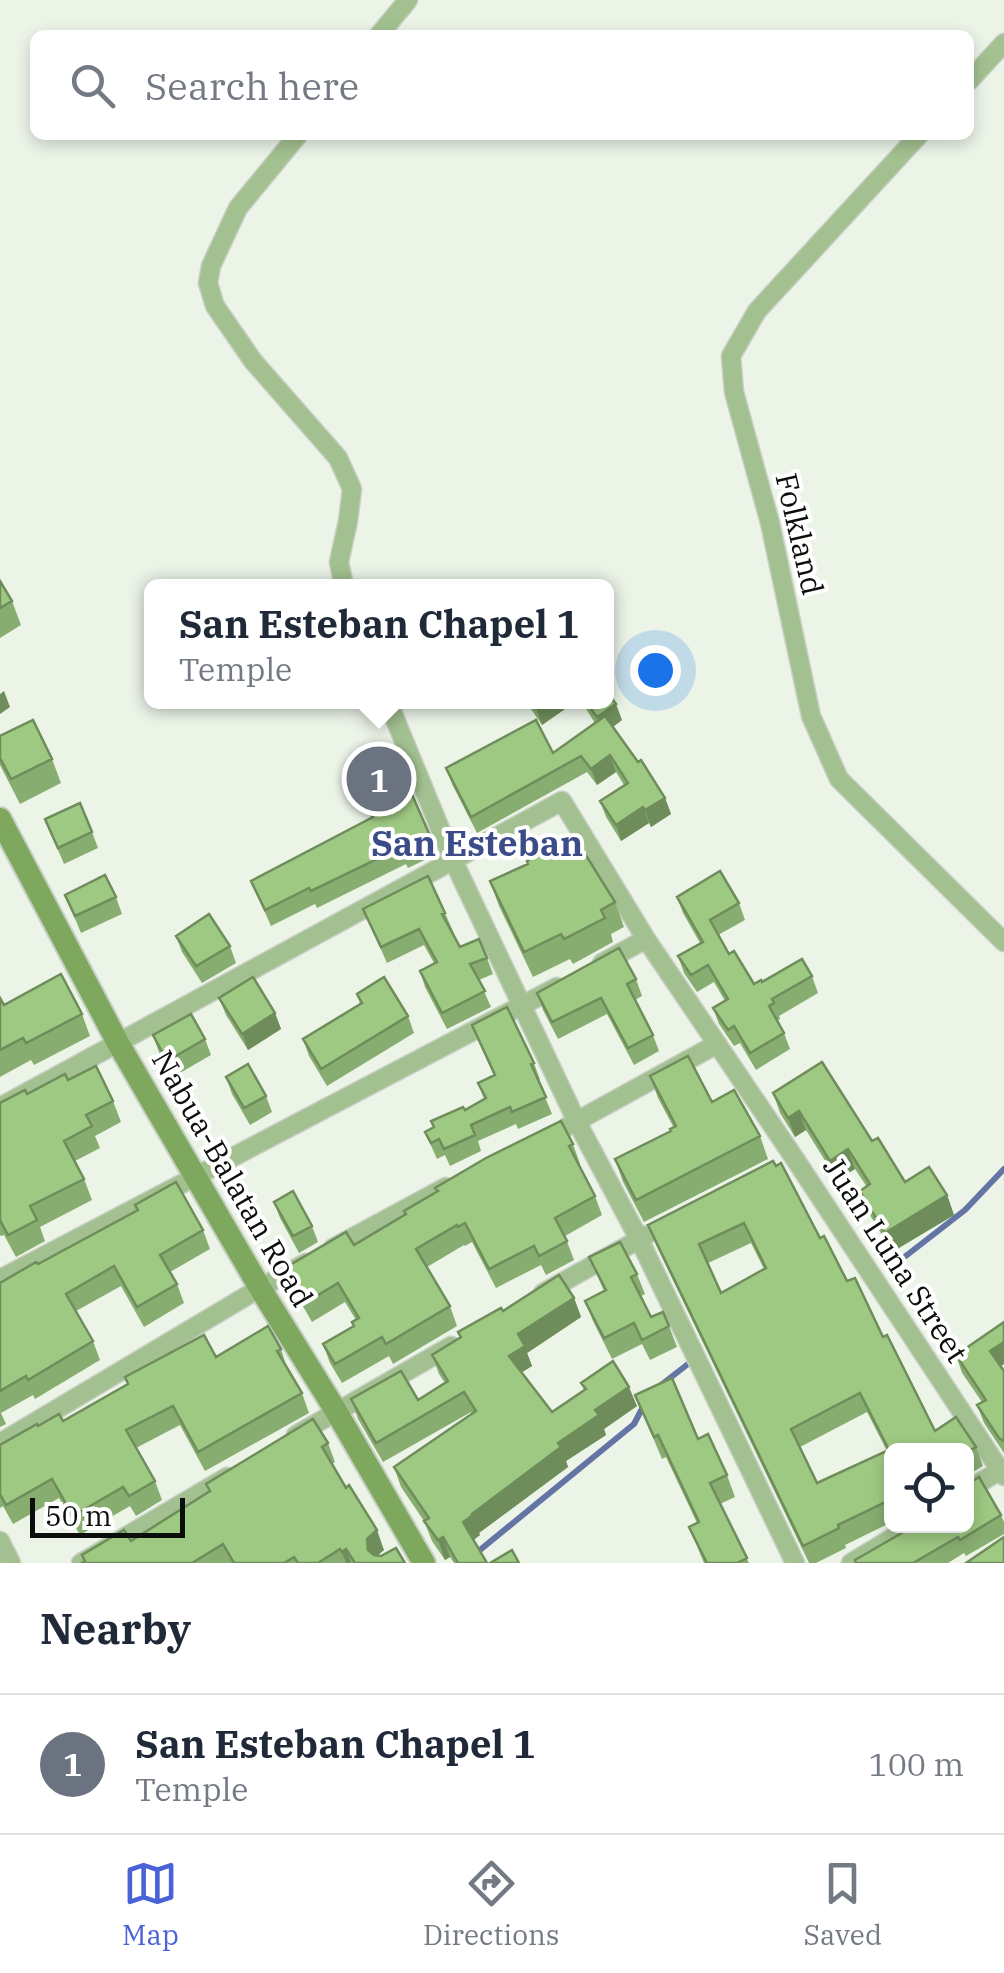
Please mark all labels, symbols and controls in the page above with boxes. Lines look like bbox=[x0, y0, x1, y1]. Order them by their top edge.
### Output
search box bbox=[30, 30, 974, 140]
icon: search bbox=[65, 58, 120, 113]
text: Search here bbox=[145, 61, 359, 110]
street label: Folkland bbox=[768, 469, 833, 598]
popup bbox=[144, 579, 614, 709]
text: San Esteban Chapel 1 bbox=[179, 599, 579, 648]
your location bbox=[630, 645, 681, 696]
text: Temple bbox=[179, 648, 292, 690]
pin: 1 bbox=[346, 742, 412, 816]
district label: San Esteban bbox=[371, 820, 583, 866]
street label: Nabua-Balatan Road bbox=[144, 1043, 323, 1314]
street label: Juan Luna Street bbox=[815, 1149, 977, 1369]
map controls bbox=[884, 1443, 974, 1533]
button: locate bbox=[884, 1443, 974, 1533]
scale bar bbox=[30, 1493, 185, 1538]
text: 50 m bbox=[45, 1497, 112, 1534]
text: Nearby bbox=[40, 1601, 191, 1656]
text: San Esteban Chapel 1 bbox=[135, 1719, 536, 1768]
text: 1 bbox=[63, 1743, 82, 1785]
text: 100 m bbox=[868, 1743, 964, 1785]
text: Temple bbox=[135, 1768, 248, 1810]
tab: Map bbox=[122, 1856, 179, 1953]
tab: Directions bbox=[423, 1856, 560, 1953]
tab: Saved bbox=[804, 1856, 882, 1953]

